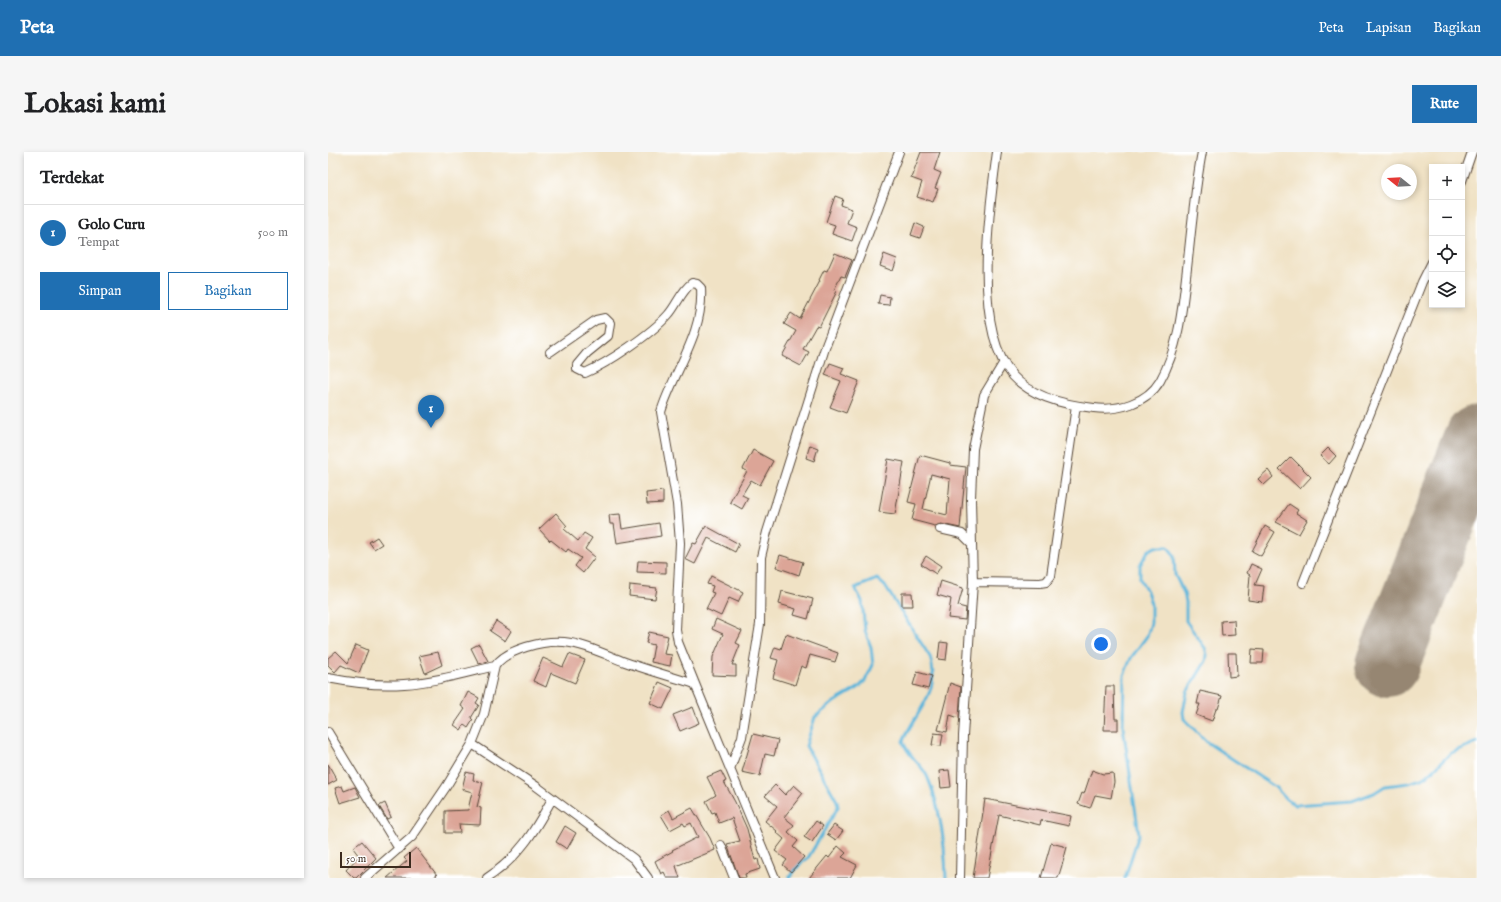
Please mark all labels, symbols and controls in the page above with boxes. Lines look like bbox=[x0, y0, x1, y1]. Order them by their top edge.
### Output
text: Peta bbox=[20, 16, 54, 40]
text: Peta bbox=[1318, 19, 1344, 37]
text: Lapisan bbox=[1366, 19, 1411, 37]
text: Bagikan bbox=[1433, 19, 1481, 37]
button: Rute bbox=[1412, 85, 1477, 123]
text: Lokasi kami bbox=[24, 87, 166, 122]
north arrow bbox=[1381, 164, 1417, 200]
map controls bbox=[1429, 164, 1465, 308]
button: + bbox=[1429, 164, 1465, 200]
text: Terdekat bbox=[40, 168, 104, 189]
button: − bbox=[1429, 200, 1465, 236]
text: Golo Curu bbox=[78, 215, 145, 234]
text: 1 bbox=[51, 224, 55, 241]
text: 500 m bbox=[258, 224, 288, 241]
text: Tempat bbox=[78, 234, 119, 251]
button: locate bbox=[1429, 236, 1465, 272]
button: Simpan bbox=[40, 272, 160, 310]
button: Bagikan bbox=[168, 272, 288, 310]
button: layers bbox=[1429, 272, 1465, 308]
pin: 1 bbox=[418, 395, 444, 428]
your location bbox=[1091, 634, 1111, 654]
scale bar bbox=[340, 850, 411, 869]
text: 50 m bbox=[346, 852, 366, 866]

